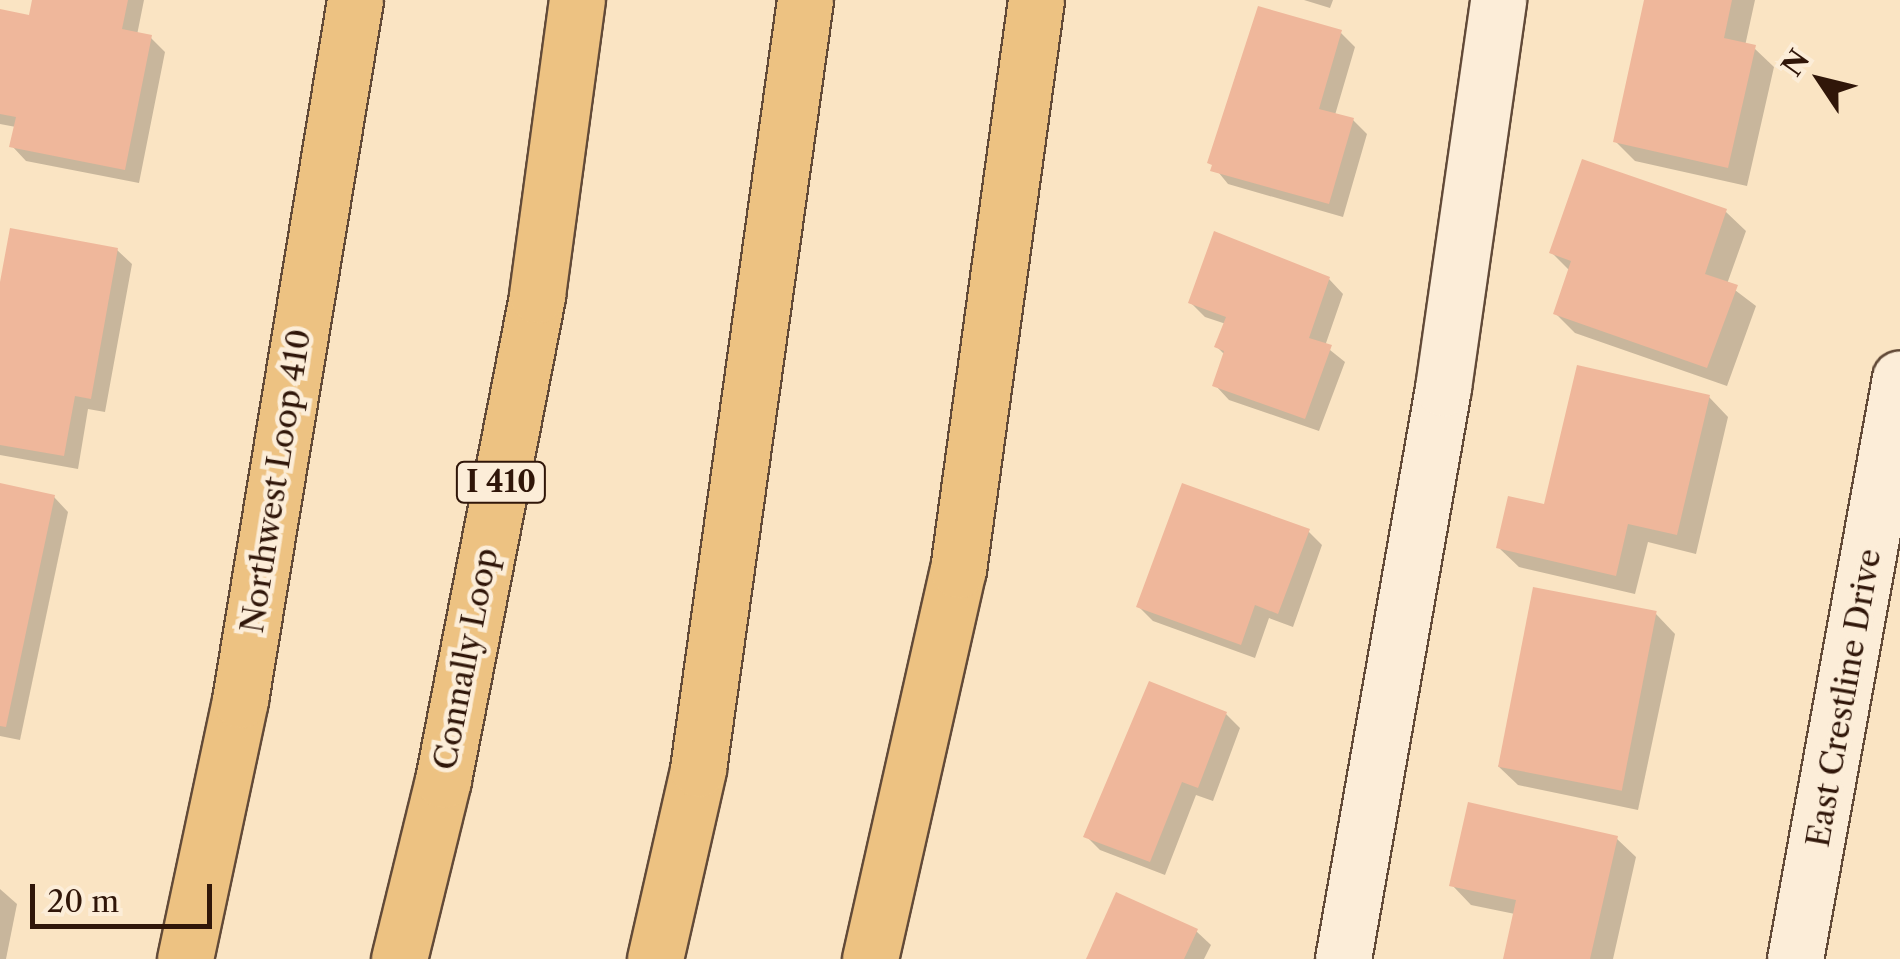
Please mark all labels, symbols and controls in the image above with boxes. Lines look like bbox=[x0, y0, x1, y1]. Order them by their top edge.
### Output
north arrow bbox=[1770, 30, 1870, 130]
text: N bbox=[1775, 43, 1816, 83]
street label: Northwest Loop 410 bbox=[233, 326, 319, 636]
road number: I 410 bbox=[454, 457, 548, 507]
street label: Connally Loop bbox=[426, 544, 506, 774]
street label: East Crestline Drive bbox=[1799, 546, 1889, 850]
scale bar bbox=[35, 864, 218, 926]
text: 20 m bbox=[47, 883, 119, 920]

